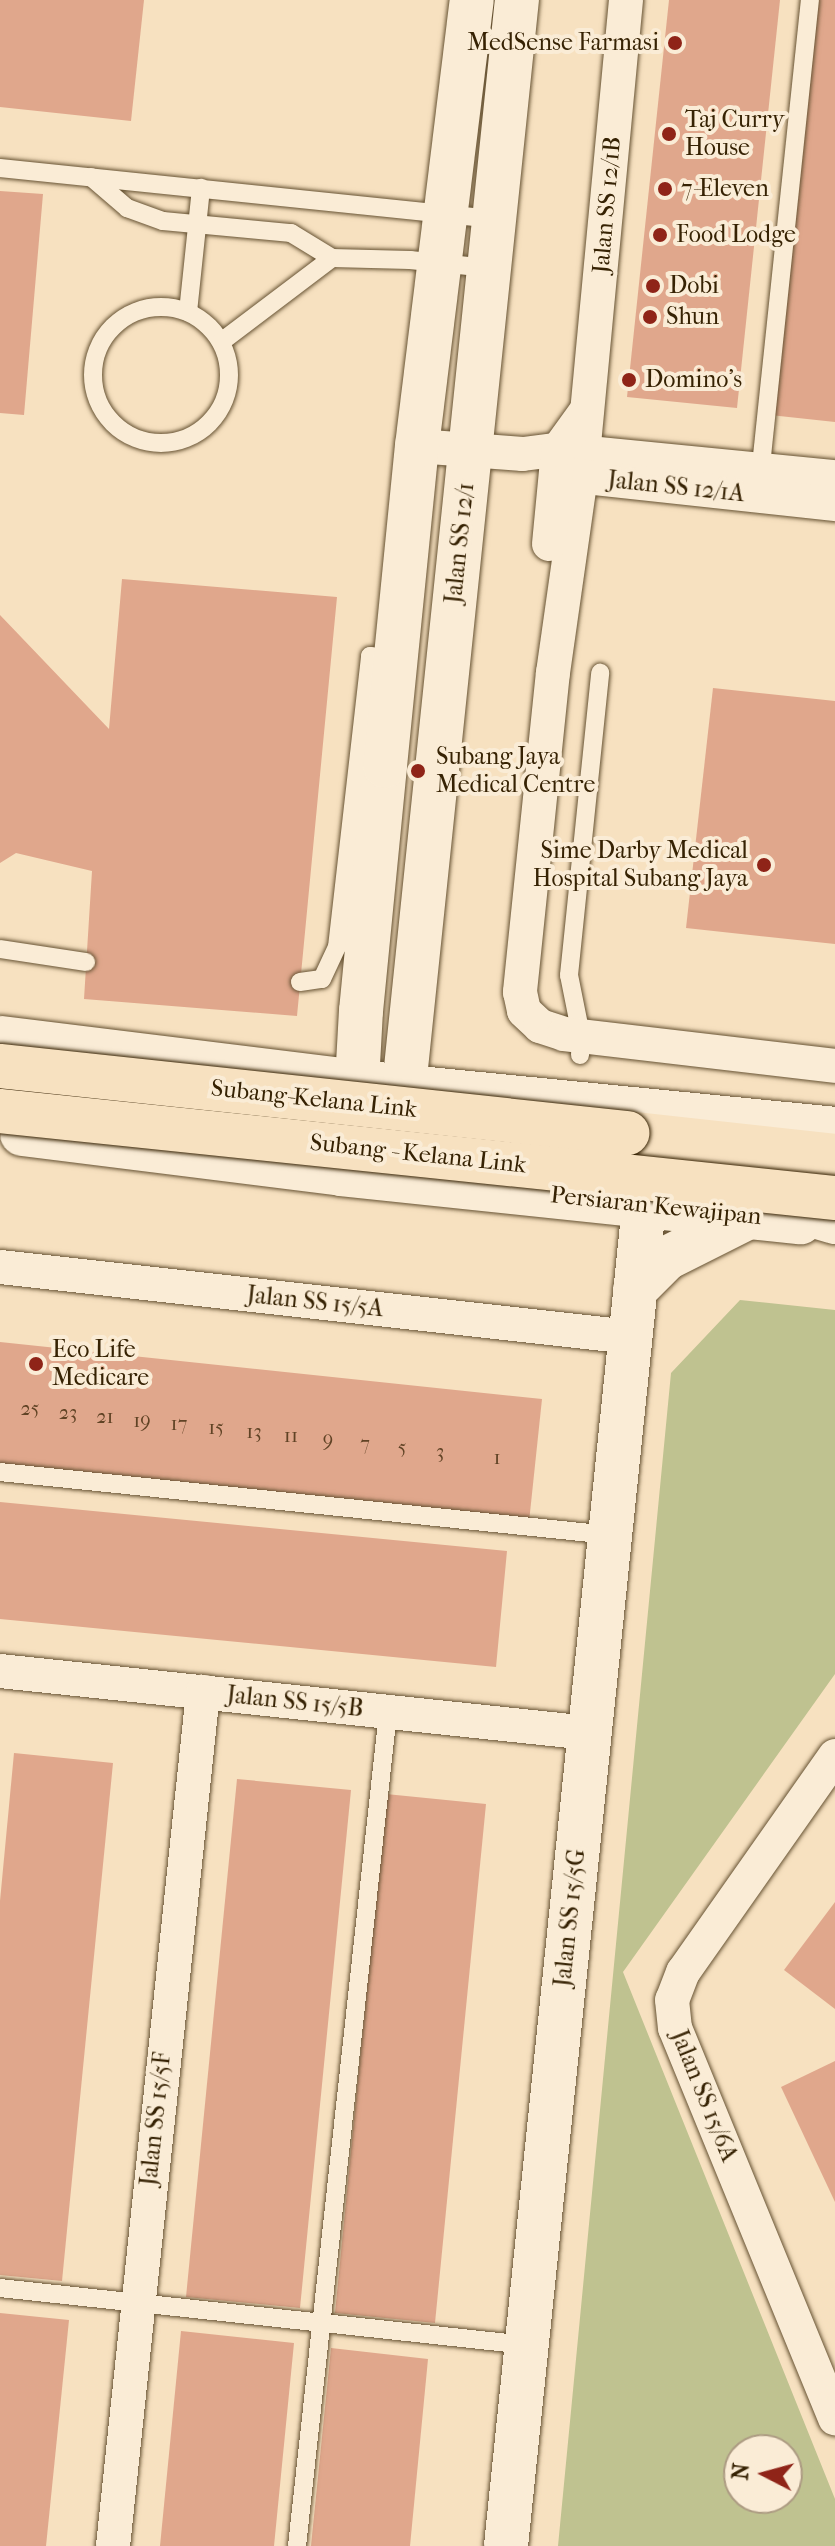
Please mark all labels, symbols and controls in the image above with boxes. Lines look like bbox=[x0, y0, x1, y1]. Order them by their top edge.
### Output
place label: MedSense Farmasi bbox=[467, 29, 659, 57]
marker: MedSense Farmasi bbox=[666, 34, 684, 52]
place label: Taj Curry House bbox=[685, 106, 784, 162]
marker: Taj Curry House bbox=[660, 125, 678, 143]
street label: Jalan SS 12/1B bbox=[587, 135, 627, 275]
place label: 7-Eleven bbox=[681, 175, 769, 203]
marker: 7-Eleven bbox=[656, 180, 674, 198]
place label: Food Lodge bbox=[676, 221, 796, 249]
marker: Food Lodge bbox=[651, 226, 669, 244]
place label: Dobi bbox=[669, 272, 719, 300]
marker: Dobi bbox=[644, 277, 662, 295]
place label: Shun bbox=[666, 303, 719, 331]
marker: Shun bbox=[641, 308, 659, 326]
place label: Domino's bbox=[645, 366, 742, 394]
marker: Domino's bbox=[620, 371, 638, 389]
street label: Jalan SS 12/1A bbox=[606, 466, 746, 508]
street label: Jalan SS 12/1 bbox=[439, 481, 481, 605]
place label: Subang Jaya Medical Centre bbox=[436, 743, 595, 799]
marker: Subang Jaya Medical Centre bbox=[407, 760, 429, 782]
place label: Sime Darby Medical Hospital Subang Jaya bbox=[533, 837, 748, 893]
marker: Sime Darby Medical Hospital Subang Jaya bbox=[755, 856, 773, 874]
street label: Subang-Kelana Link bbox=[210, 1074, 418, 1124]
street label: Subang - Kelana Link bbox=[308, 1128, 528, 1180]
street label: Persiaran Kewajipan bbox=[549, 1181, 763, 1231]
street label: Jalan SS 15/5A bbox=[245, 1281, 385, 1323]
place label: Eco Life Medicare bbox=[52, 1336, 149, 1392]
marker: Eco Life Medicare bbox=[27, 1355, 45, 1373]
house number: 25 bbox=[21, 1396, 39, 1420]
house number: 23 bbox=[59, 1400, 77, 1424]
house number: 21 bbox=[96, 1404, 114, 1428]
house number: 19 bbox=[133, 1408, 151, 1432]
house number: 17 bbox=[171, 1411, 187, 1435]
house number: 15 bbox=[208, 1415, 224, 1439]
house number: 13 bbox=[246, 1419, 262, 1443]
house number: 11 bbox=[284, 1423, 298, 1447]
house number: 9 bbox=[323, 1427, 333, 1451]
house number: 7 bbox=[360, 1431, 370, 1455]
house number: 5 bbox=[398, 1435, 406, 1459]
house number: 3 bbox=[436, 1439, 444, 1463]
house number: 1 bbox=[493, 1445, 501, 1469]
street label: Jalan SS 15/5B bbox=[225, 1681, 365, 1723]
street label: Jalan SS 15/5G bbox=[548, 1848, 592, 1988]
street label: Jalan SS 15/6A bbox=[664, 2026, 744, 2166]
street label: Jalan SS 15/5F bbox=[135, 2051, 177, 2187]
north arrow bbox=[723, 2434, 803, 2514]
text: N bbox=[727, 2462, 755, 2481]

